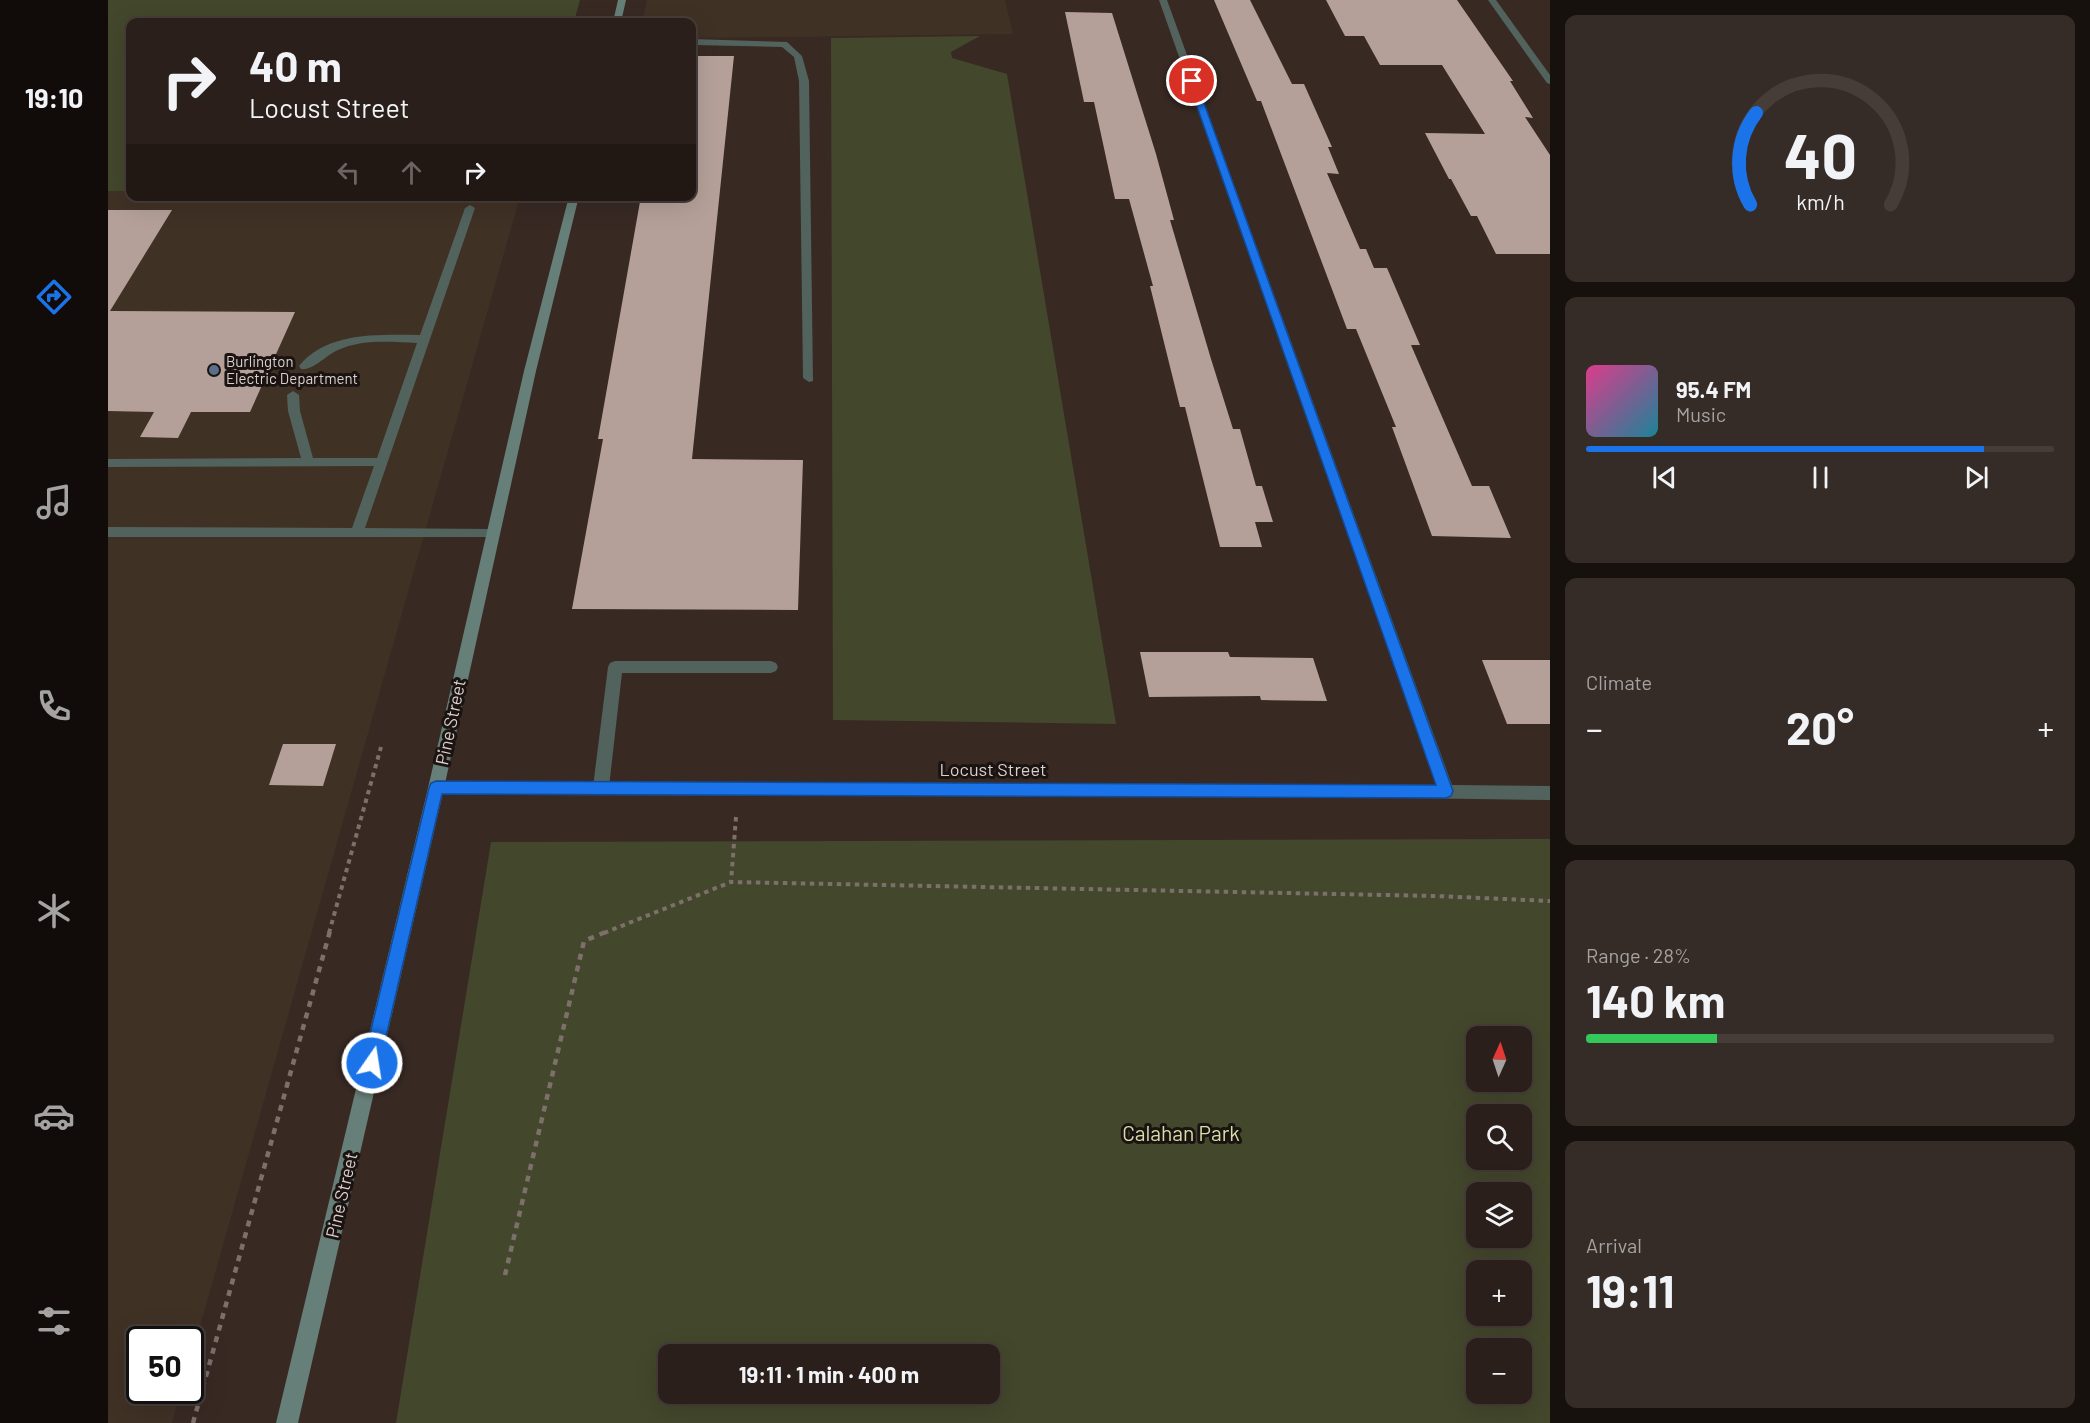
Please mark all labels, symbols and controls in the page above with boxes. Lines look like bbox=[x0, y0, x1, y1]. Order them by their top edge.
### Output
text: 40 m bbox=[249, 40, 342, 90]
icon: right bbox=[150, 42, 228, 120]
pin bbox=[1166, 55, 1217, 106]
icon: arrive bbox=[1175, 64, 1208, 97]
text: 19:10 bbox=[25, 81, 83, 113]
text: Locust Street bbox=[249, 91, 409, 123]
text: 40 bbox=[1783, 117, 1857, 191]
icon: left bbox=[332, 156, 365, 189]
icon: ahead bbox=[395, 156, 428, 189]
icon: right bbox=[458, 156, 491, 189]
text: km/h bbox=[1796, 190, 1844, 215]
icon: directions bbox=[33, 276, 75, 318]
place label: Burlington Electric Department bbox=[226, 352, 358, 387]
marker: Burlington Electric Department bbox=[207, 363, 221, 377]
text: 95.4 FM bbox=[1676, 376, 1751, 402]
text: Music bbox=[1676, 402, 1726, 426]
icon: previous bbox=[1648, 461, 1681, 494]
icon: pause bbox=[1804, 461, 1837, 494]
icon: next bbox=[1960, 461, 1993, 494]
icon: music bbox=[33, 481, 75, 523]
text: Climate bbox=[1586, 670, 1652, 694]
street label: Pine Street bbox=[430, 677, 470, 767]
icon: phone bbox=[33, 685, 75, 727]
text: 20° bbox=[1786, 700, 1854, 754]
text: − bbox=[1586, 708, 1603, 748]
text: + bbox=[2038, 708, 2054, 748]
street label: Locust Street bbox=[940, 758, 1046, 780]
icon: climate bbox=[33, 890, 75, 932]
text: Range · 28% bbox=[1586, 943, 1691, 967]
text: 140 km bbox=[1586, 973, 1725, 1027]
north arrow bbox=[1466, 1026, 1532, 1092]
map controls bbox=[1466, 1026, 1532, 1404]
position arrow bbox=[340, 1031, 404, 1095]
icon: car bbox=[33, 1095, 75, 1137]
button: search bbox=[1466, 1104, 1532, 1170]
park label: Calahan Park bbox=[1122, 1120, 1240, 1145]
street label: Pine Street bbox=[320, 1150, 362, 1240]
button: layers bbox=[1466, 1182, 1532, 1248]
text: Arrival bbox=[1586, 1233, 1642, 1257]
button: + bbox=[1466, 1260, 1532, 1326]
text: 19:11 bbox=[1586, 1263, 1674, 1317]
icon: filters bbox=[33, 1300, 75, 1342]
speed limit sign: 50 bbox=[126, 1326, 204, 1404]
button: − bbox=[1466, 1338, 1532, 1404]
text: 19:11 · 1 min · 400 m bbox=[739, 1361, 919, 1387]

